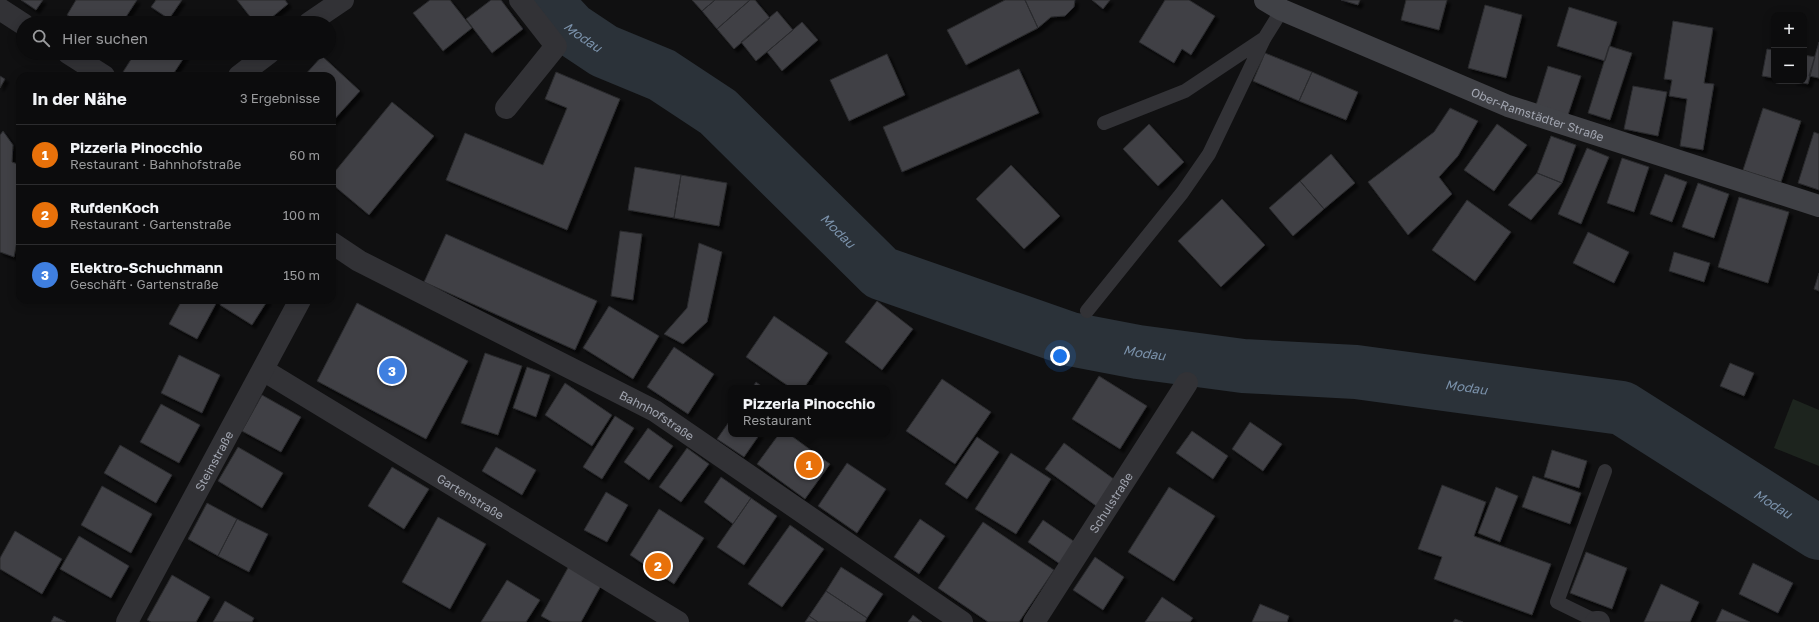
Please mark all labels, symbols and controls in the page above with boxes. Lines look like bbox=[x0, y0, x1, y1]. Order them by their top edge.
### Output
map controls bbox=[1771, 12, 1807, 84]
button: + bbox=[1771, 12, 1807, 48]
search box bbox=[16, 16, 336, 60]
water label: Modau bbox=[561, 19, 606, 56]
icon: search bbox=[30, 27, 52, 49]
text: Hier suchen bbox=[62, 29, 148, 47]
button: − bbox=[1771, 48, 1807, 84]
street label: Ober-Ramstädter Straße bbox=[1469, 84, 1606, 144]
text: In der Nähe bbox=[32, 88, 127, 109]
text: 3 Ergebnisse bbox=[240, 90, 320, 106]
text: Pizzeria Pinocchio bbox=[70, 138, 202, 156]
text: 1 bbox=[42, 147, 48, 163]
text: 60 m bbox=[289, 147, 320, 163]
text: Restaurant · Bahnhofstraße bbox=[70, 156, 241, 172]
text: RufdenKoch bbox=[70, 198, 159, 216]
text: 2 bbox=[41, 207, 49, 223]
text: 100 m bbox=[283, 207, 320, 223]
water label: Modau bbox=[817, 210, 860, 252]
text: Restaurant · Gartenstraße bbox=[70, 216, 231, 232]
text: Elektro-Schuchmann bbox=[70, 258, 223, 276]
text: 3 bbox=[41, 267, 49, 283]
text: 150 m bbox=[283, 267, 320, 283]
text: Geschäft · Gartenstraße bbox=[70, 276, 219, 292]
water label: Modau bbox=[1122, 341, 1167, 364]
your location bbox=[1050, 346, 1070, 366]
pin: 3 bbox=[379, 356, 405, 386]
water label: Modau bbox=[1444, 376, 1489, 398]
popup bbox=[728, 385, 890, 437]
street label: Bahnhofstraße bbox=[617, 387, 697, 443]
text: Pizzeria Pinocchio bbox=[743, 394, 875, 412]
text: Restaurant bbox=[743, 412, 812, 428]
street label: Steinstraße bbox=[191, 428, 236, 494]
pin: 1 bbox=[796, 450, 822, 480]
street label: Schulstraße bbox=[1086, 469, 1136, 536]
street label: Gartenstraße bbox=[434, 470, 507, 522]
water label: Modau bbox=[1751, 486, 1796, 522]
pin: 2 bbox=[645, 551, 671, 581]

